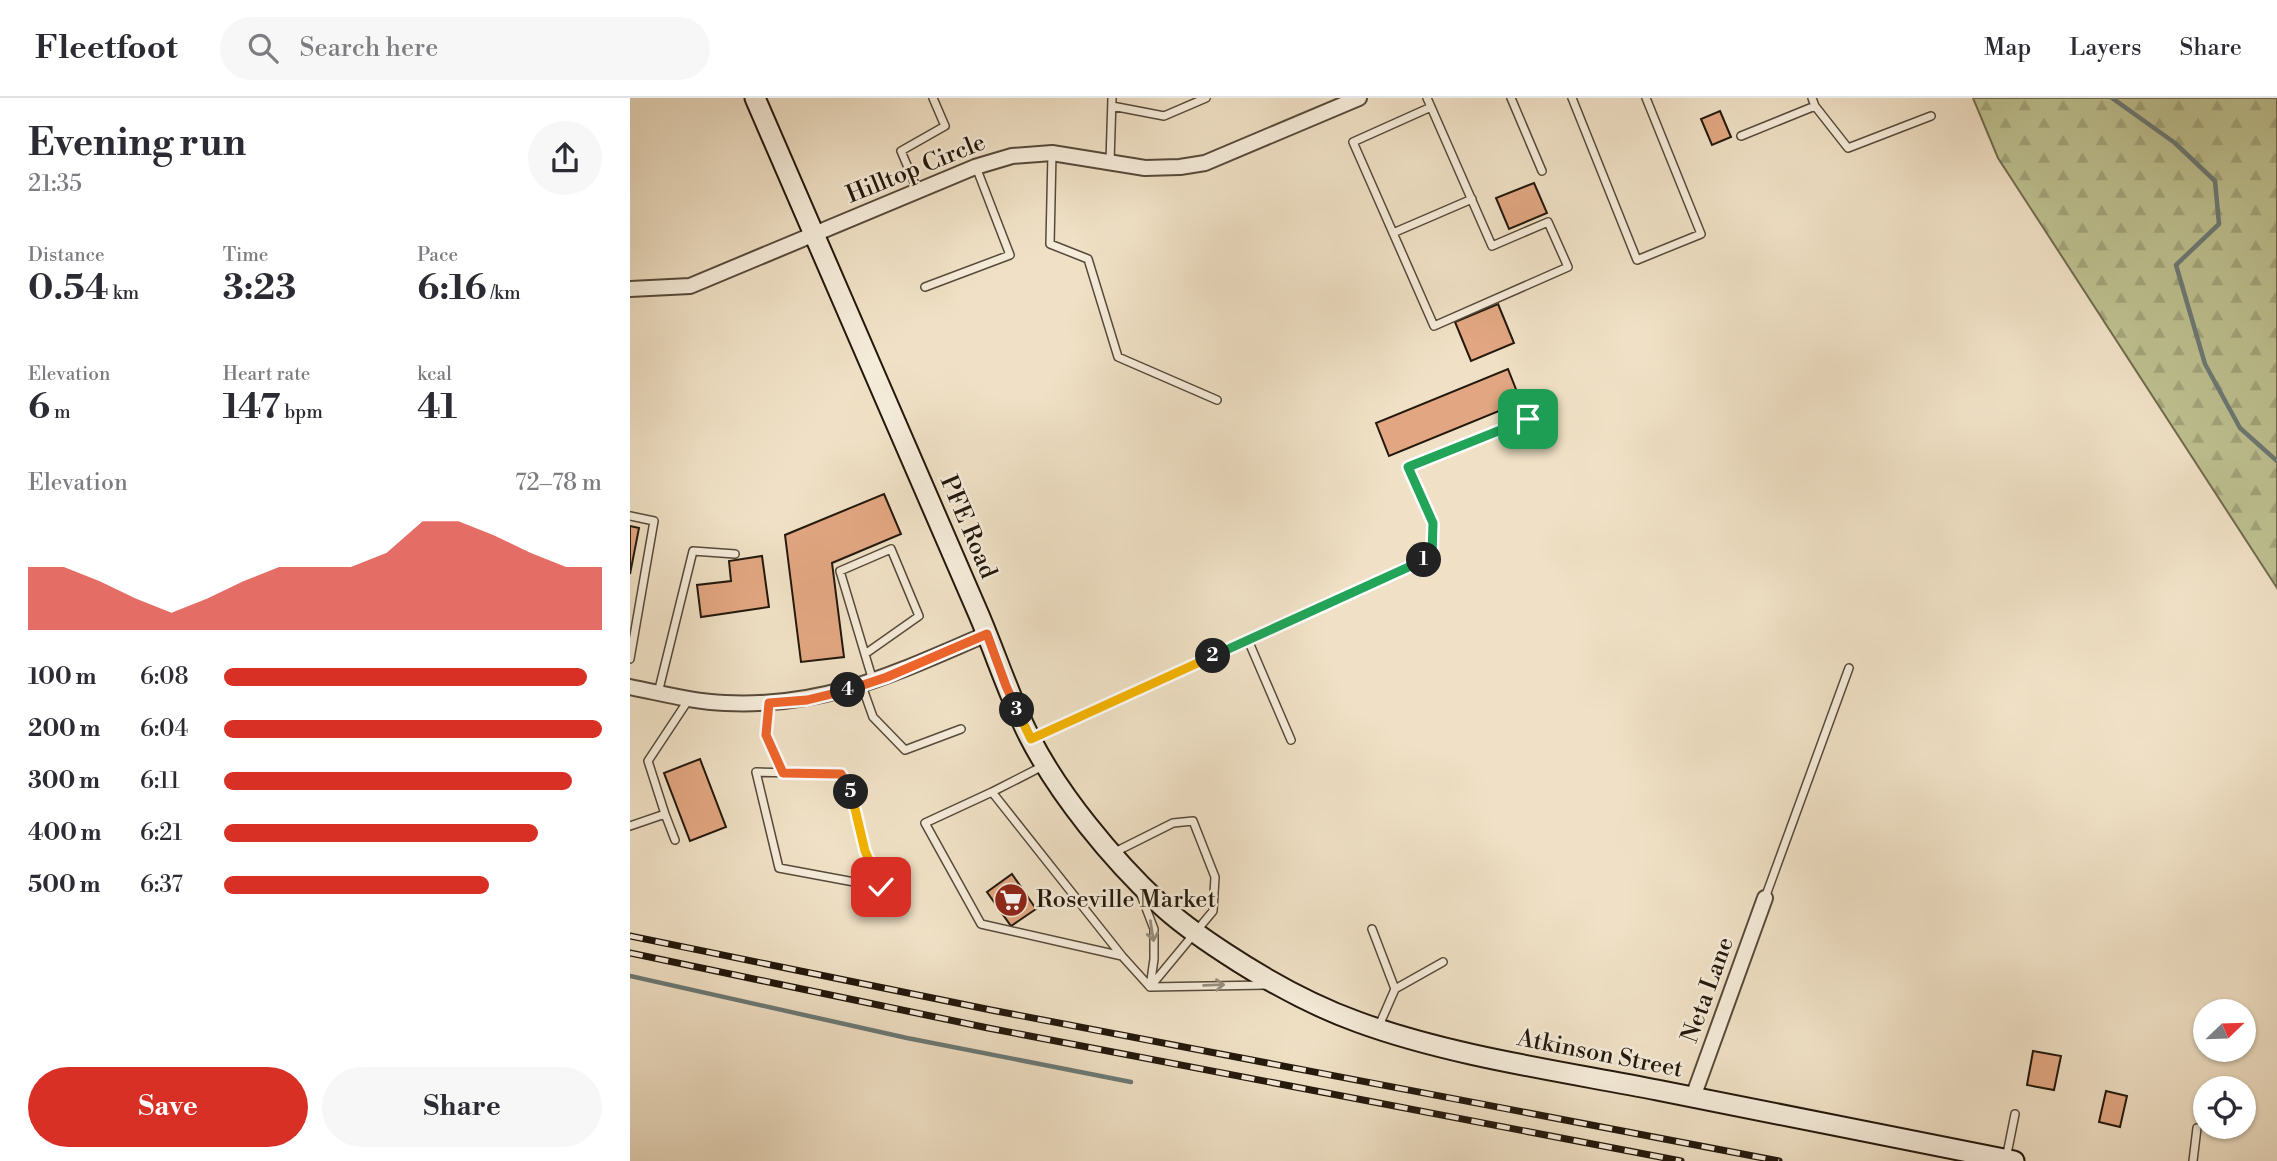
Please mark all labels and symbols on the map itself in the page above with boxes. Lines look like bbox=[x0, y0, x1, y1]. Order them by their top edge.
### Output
street label: Hilltop Circle bbox=[842, 127, 990, 211]
pin bbox=[1498, 389, 1558, 449]
street label: PFE Road bbox=[933, 471, 1003, 584]
pin: 1 bbox=[1406, 542, 1442, 578]
pin: 2 bbox=[1196, 638, 1230, 674]
pin: 4 bbox=[830, 672, 865, 708]
pin: 3 bbox=[1000, 692, 1034, 728]
pin: 5 bbox=[834, 774, 868, 810]
pin bbox=[851, 857, 911, 917]
supermarket icon: Roseville Market bbox=[992, 881, 1030, 919]
place label: Roseville Market bbox=[1036, 885, 1216, 915]
one-way arrow bbox=[1146, 919, 1159, 942]
street label: Neta Lane bbox=[1675, 933, 1741, 1047]
one-way arrow bbox=[1202, 978, 1225, 991]
north arrow bbox=[2193, 999, 2256, 1062]
street label: Atkinson Street bbox=[1514, 1023, 1686, 1085]

